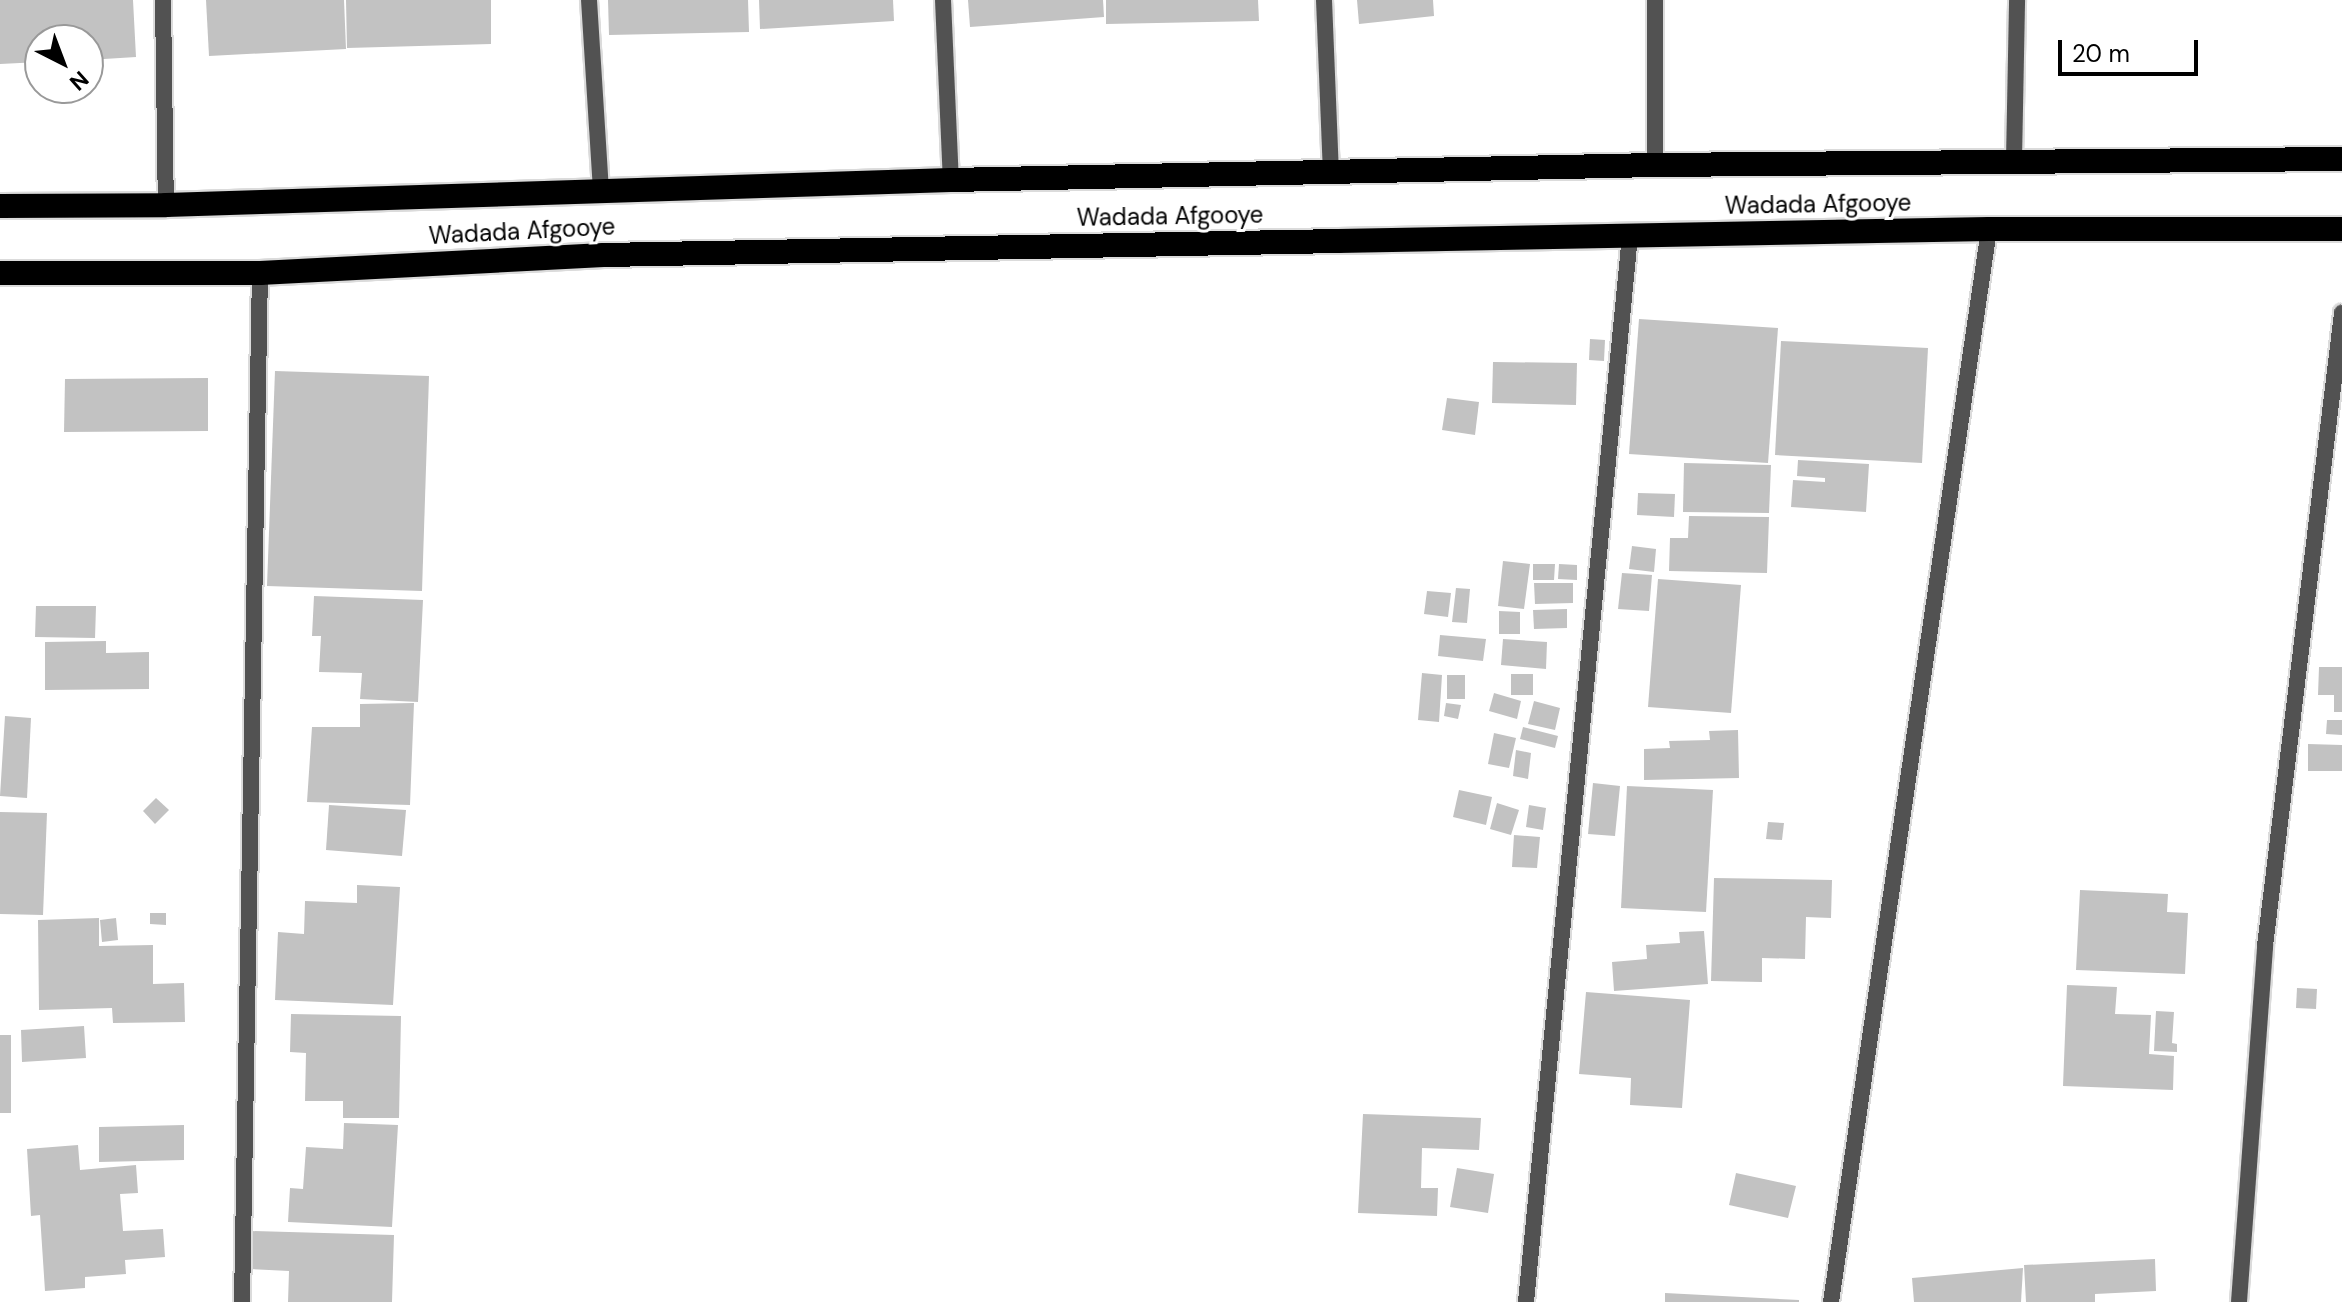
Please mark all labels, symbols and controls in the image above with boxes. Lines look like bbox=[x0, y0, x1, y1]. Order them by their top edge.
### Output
north arrow bbox=[24, 24, 104, 104]
scale bar bbox=[2062, 24, 2202, 74]
text: 20 m bbox=[2072, 38, 2130, 69]
text: N bbox=[63, 65, 95, 97]
street label: Wadada Afgooye bbox=[1724, 188, 1912, 220]
street label: Wadada Afgooye bbox=[1076, 200, 1264, 232]
street label: Wadada Afgooye bbox=[428, 212, 616, 250]

